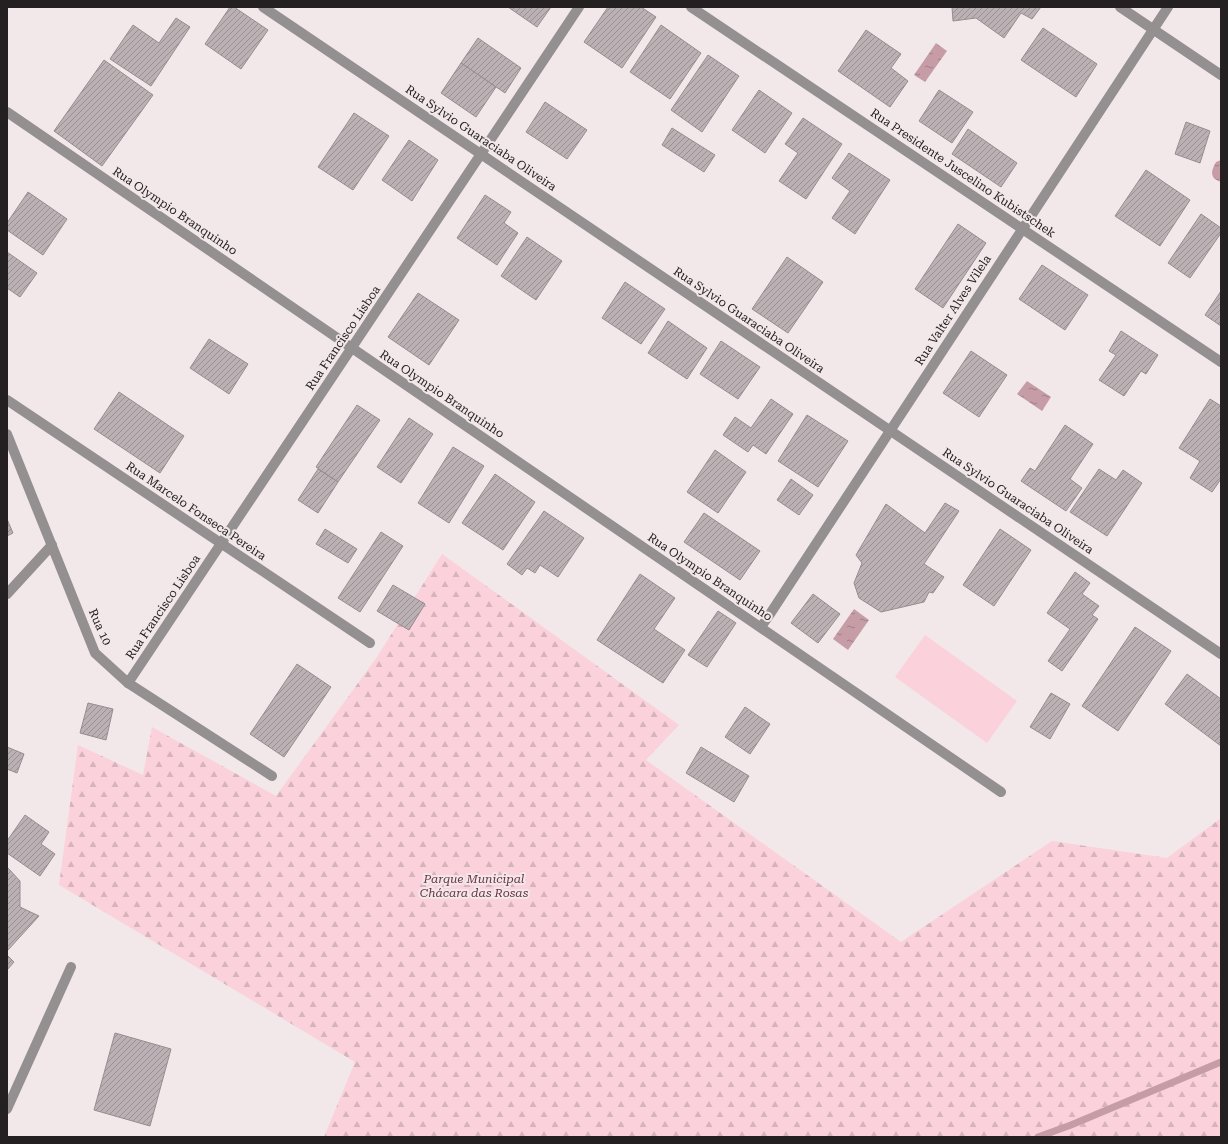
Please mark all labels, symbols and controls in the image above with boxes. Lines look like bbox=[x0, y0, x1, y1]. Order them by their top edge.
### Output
street label: Rua Sylvio Guaraciaba Oliveira bbox=[403, 82, 560, 194]
street label: Rua Presidente Juscelino Kubistschek bbox=[868, 106, 1059, 241]
street label: Rua Olympio Branquinho bbox=[110, 164, 240, 258]
street label: Rua Valter Alves Vilela bbox=[912, 252, 994, 368]
street label: Rua Sylvio Guaraciaba Oliveira bbox=[671, 264, 828, 376]
street label: Rua Francisco Lisboa bbox=[303, 283, 384, 393]
street label: Rua Olympio Branquinho bbox=[377, 347, 507, 441]
street label: Rua Sylvio Guaraciaba Oliveira bbox=[940, 445, 1097, 557]
street label: Rua Marcelo Fonseca Pereira bbox=[123, 459, 269, 563]
street label: Rua Olympio Branquinho bbox=[645, 530, 775, 624]
street label: Rua Francisco Lisboa bbox=[123, 552, 204, 662]
street label: Rua 10 bbox=[86, 607, 114, 648]
park label: Parque Municipal Chácara das Rosas bbox=[420, 872, 529, 900]

